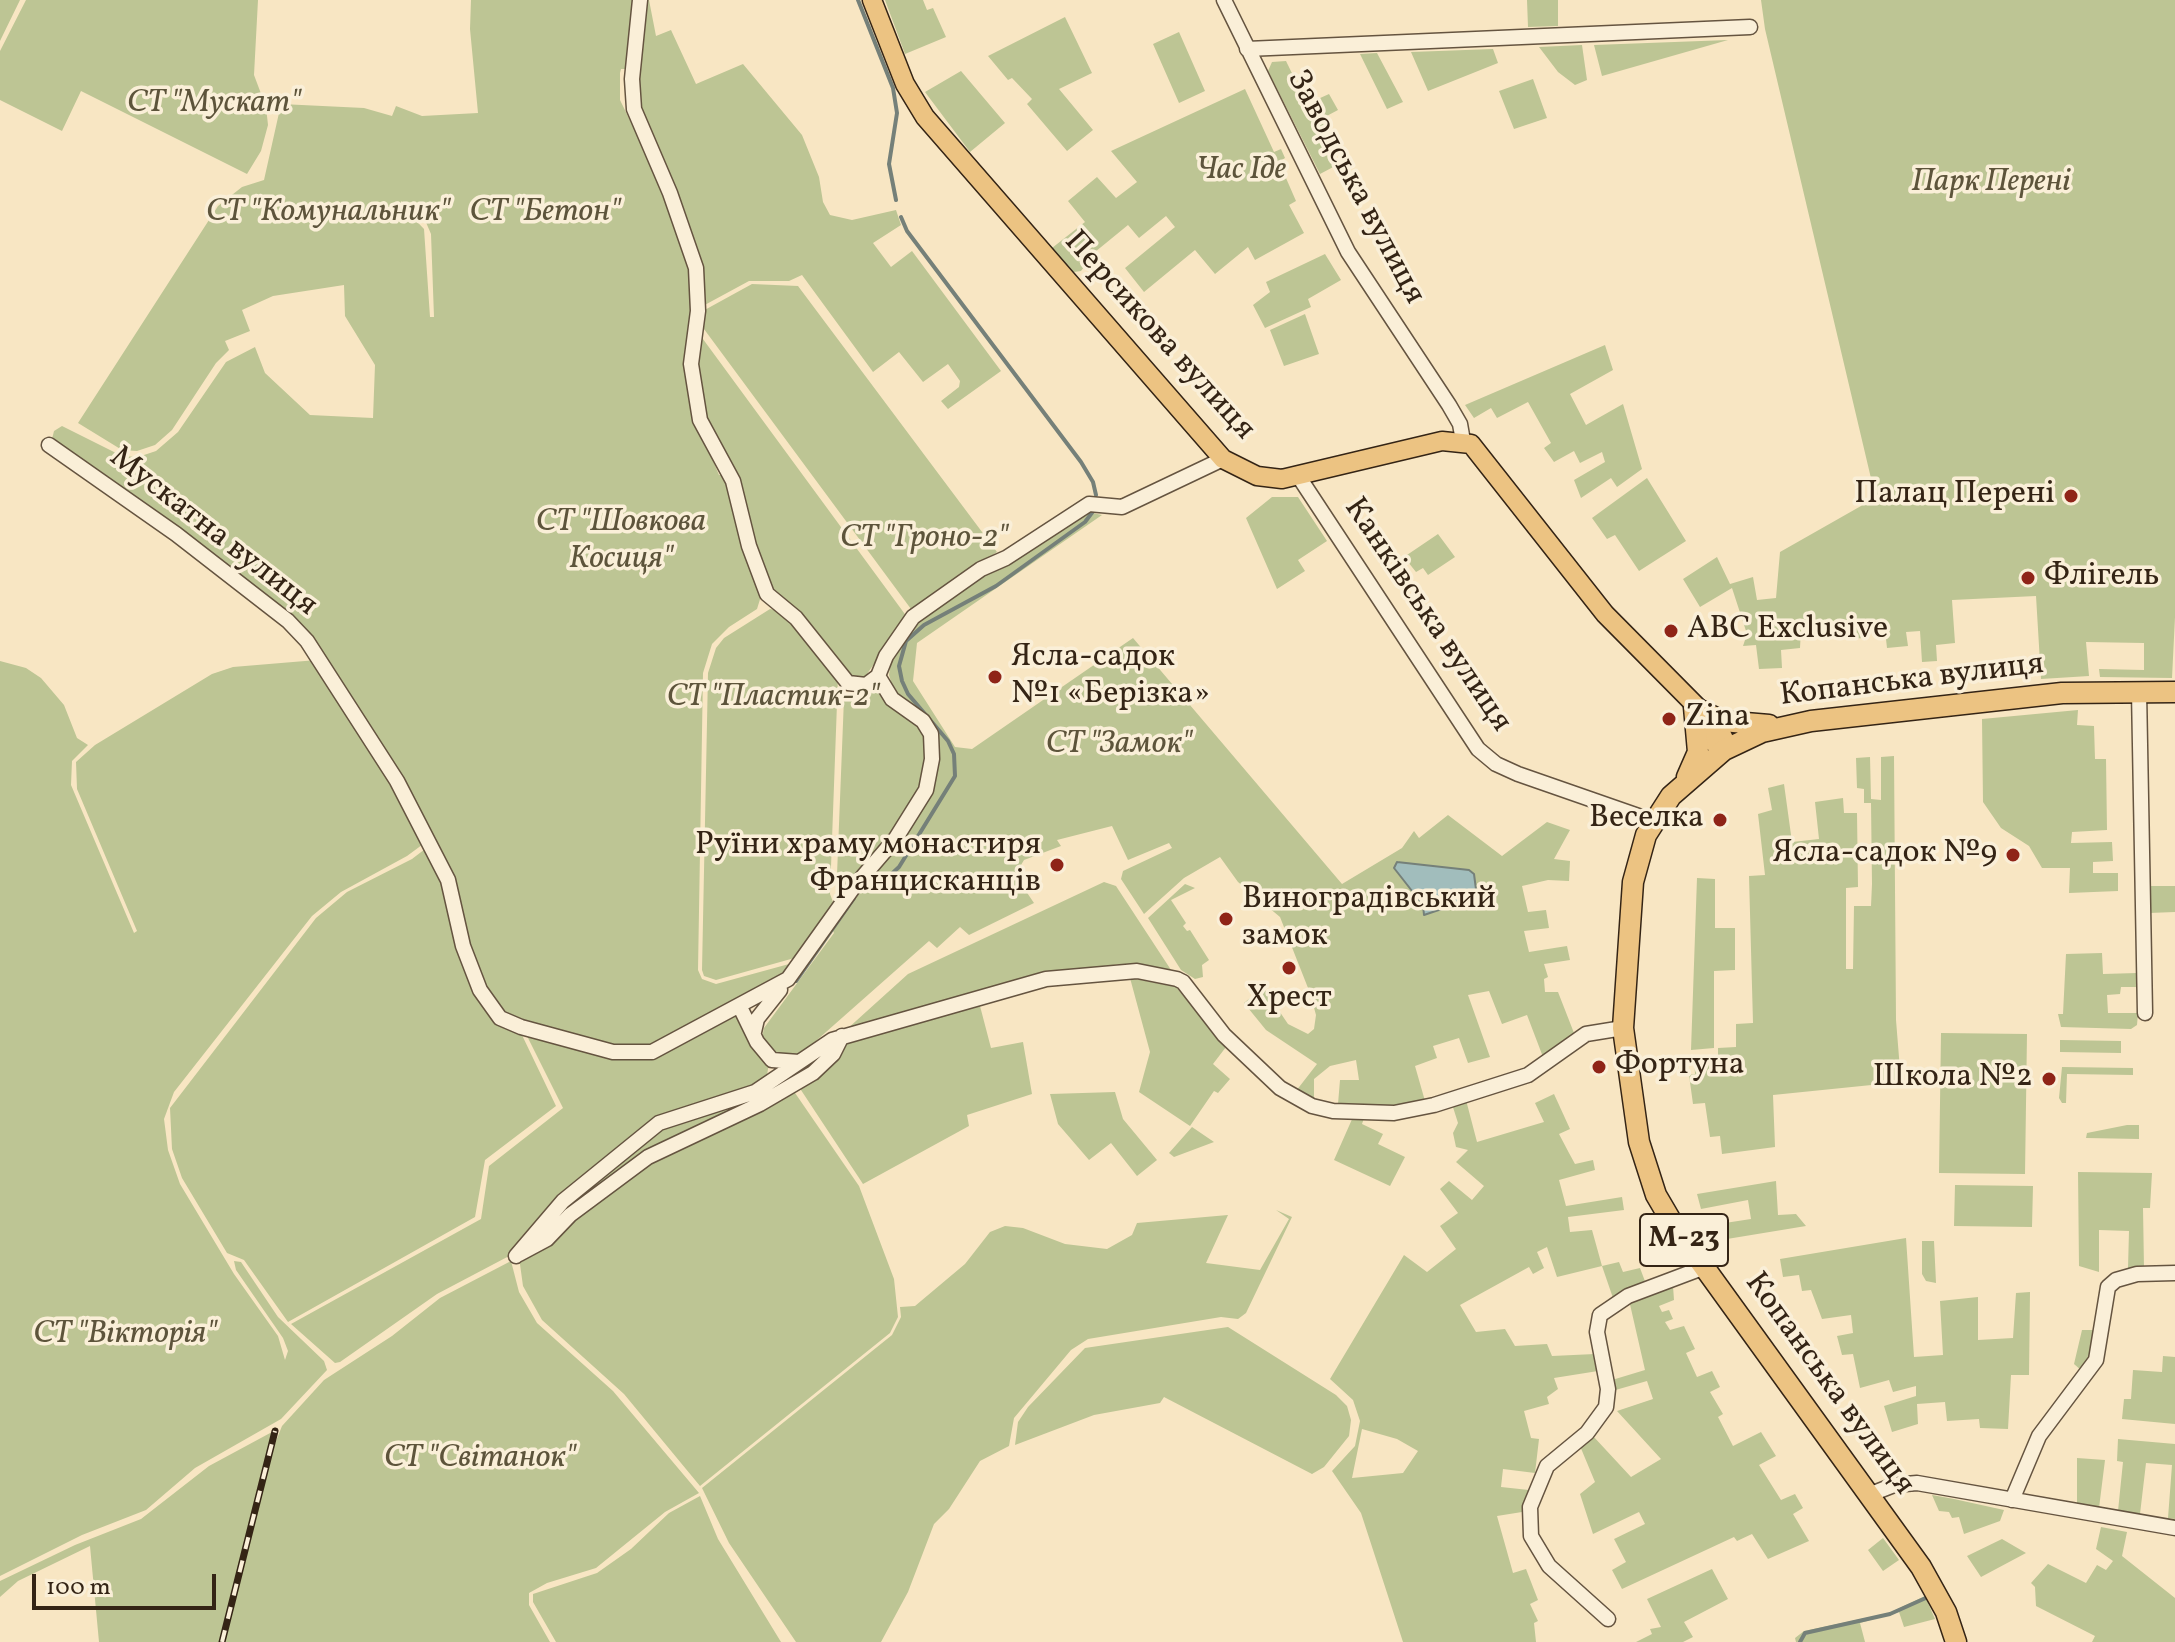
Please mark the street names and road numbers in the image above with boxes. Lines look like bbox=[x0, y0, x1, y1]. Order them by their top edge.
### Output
street label: Заводська вулиця bbox=[1276, 64, 1432, 312]
street label: Персикова вулиця bbox=[1054, 225, 1262, 449]
street label: Мускатна вулиця bbox=[100, 440, 324, 626]
street label: Канківська вулиця bbox=[1333, 492, 1519, 740]
street label: Копанська вулиця bbox=[1778, 647, 2046, 717]
road number: М-23 bbox=[1640, 1214, 1728, 1266]
street label: Копанська вулиця bbox=[1734, 1266, 1922, 1504]

